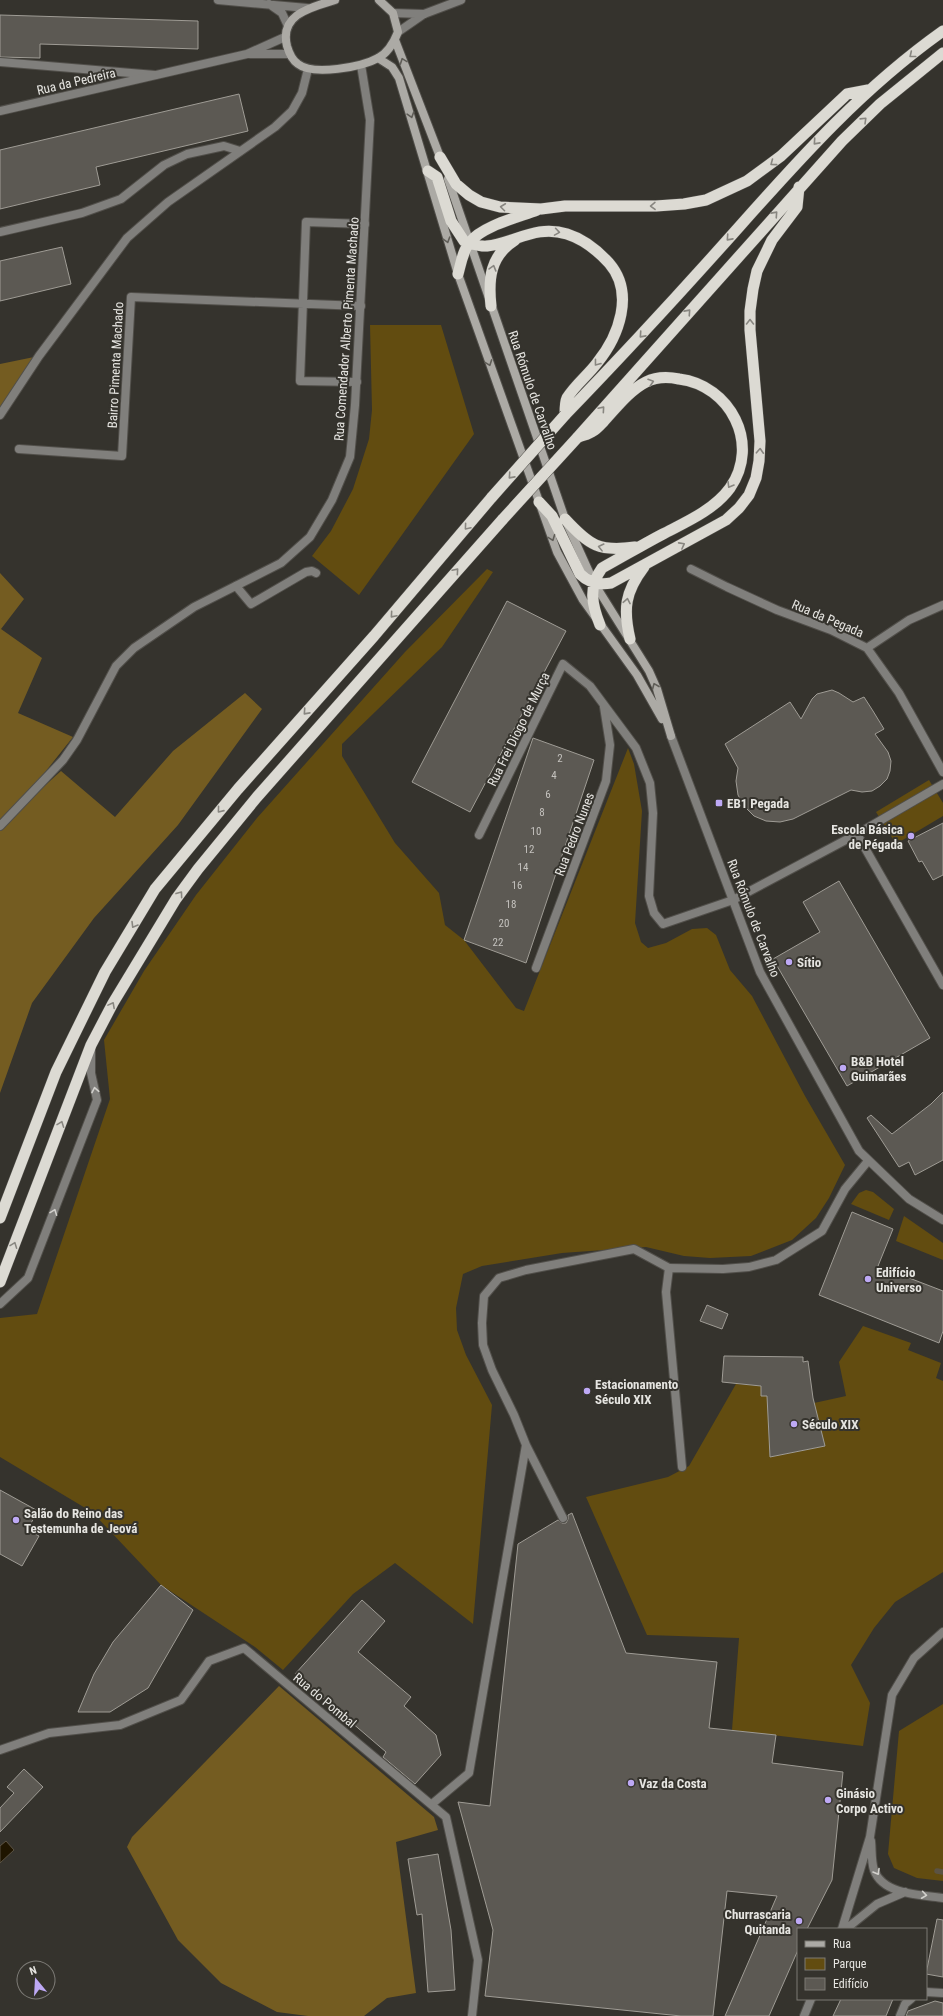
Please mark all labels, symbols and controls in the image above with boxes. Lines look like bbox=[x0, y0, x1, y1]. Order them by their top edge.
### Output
one-way arrow bbox=[910, 50, 917, 57]
one-way arrow bbox=[399, 57, 408, 64]
street label: Rua da Pedreira bbox=[35, 65, 117, 98]
one-way arrow bbox=[406, 111, 415, 118]
one-way arrow bbox=[859, 117, 867, 124]
one-way arrow bbox=[813, 137, 821, 145]
one-way arrow bbox=[770, 158, 777, 165]
one-way arrow bbox=[499, 202, 506, 211]
one-way arrow bbox=[650, 202, 656, 210]
one-way arrow bbox=[770, 212, 777, 219]
street label: Rua Comendador Alberto Pimenta Machado bbox=[331, 217, 362, 442]
one-way arrow bbox=[554, 227, 560, 236]
one-way arrow bbox=[726, 233, 734, 241]
one-way arrow bbox=[443, 236, 451, 243]
one-way arrow bbox=[488, 265, 497, 272]
street label: Bairro Pimenta Machado bbox=[105, 301, 126, 429]
one-way arrow bbox=[684, 309, 691, 316]
one-way arrow bbox=[746, 319, 754, 325]
street label: Rua Rómulo de Carvalho bbox=[505, 329, 560, 452]
one-way arrow bbox=[639, 330, 647, 338]
one-way arrow bbox=[485, 359, 493, 366]
one-way arrow bbox=[594, 359, 601, 366]
one-way arrow bbox=[647, 378, 654, 387]
one-way arrow bbox=[598, 406, 605, 414]
one-way arrow bbox=[756, 448, 764, 454]
one-way arrow bbox=[508, 471, 515, 479]
one-way arrow bbox=[728, 481, 735, 488]
one-way arrow bbox=[464, 522, 471, 530]
one-way arrow bbox=[547, 534, 555, 541]
one-way arrow bbox=[677, 542, 685, 549]
one-way arrow bbox=[598, 543, 605, 551]
one-way arrow bbox=[452, 568, 459, 576]
street label: Rua da Pegada bbox=[790, 597, 866, 640]
one-way arrow bbox=[623, 598, 631, 604]
one-way arrow bbox=[390, 610, 397, 618]
street label: Rua Frei Diogo de Murça bbox=[484, 670, 553, 789]
one-way arrow bbox=[652, 682, 660, 689]
one-way arrow bbox=[303, 707, 311, 715]
house number: 2 bbox=[557, 752, 563, 765]
house number: 4 bbox=[551, 769, 557, 782]
house number: 6 bbox=[545, 788, 551, 801]
street label: Rua Pedro Nunes bbox=[552, 790, 597, 878]
place label: EB1 Pegada bbox=[727, 796, 789, 811]
marker: EB1 Pegada bbox=[714, 798, 724, 808]
one-way arrow bbox=[218, 805, 225, 812]
house number: 8 bbox=[539, 806, 545, 819]
place label: Escola Básica de Pégada bbox=[831, 822, 903, 852]
house number: 10 bbox=[531, 825, 541, 838]
marker: Escola Básica de Pégada bbox=[906, 831, 916, 841]
house number: 12 bbox=[524, 843, 534, 856]
street label: Rua Rómulo de Carvalho bbox=[724, 857, 783, 979]
house number: 14 bbox=[518, 861, 529, 874]
house number: 16 bbox=[512, 879, 522, 892]
one-way arrow bbox=[175, 891, 182, 898]
house number: 18 bbox=[506, 898, 516, 911]
house number: 20 bbox=[499, 917, 509, 930]
one-way arrow bbox=[131, 920, 138, 928]
house number: 22 bbox=[493, 936, 503, 949]
place label: Sítio bbox=[797, 955, 822, 970]
marker: Sítio bbox=[784, 957, 794, 967]
one-way arrow bbox=[108, 1001, 115, 1009]
place label: B&B Hotel Guimarães bbox=[851, 1054, 907, 1084]
marker: B&B Hotel Guimarães bbox=[838, 1063, 848, 1073]
one-way arrow bbox=[91, 1087, 99, 1093]
one-way arrow bbox=[57, 1120, 65, 1127]
one-way arrow bbox=[49, 1209, 57, 1216]
one-way arrow bbox=[10, 1242, 18, 1249]
place label: Edifício Universo bbox=[876, 1265, 922, 1295]
marker: Edifício Universo bbox=[863, 1274, 873, 1284]
place label: Estacionamento Século XIX bbox=[595, 1377, 679, 1407]
marker: Estacionamento Século XIX bbox=[582, 1386, 592, 1396]
place label: Século XIX bbox=[802, 1417, 859, 1432]
marker: Século XIX bbox=[789, 1419, 799, 1429]
place label: Salão do Reino das Testemunha de Jeová bbox=[24, 1506, 137, 1536]
marker: Salão do Reino das Testemunha de Jeová bbox=[11, 1515, 21, 1525]
street label: Rua do Pombal bbox=[290, 1670, 359, 1731]
place label: Vaz da Costa bbox=[639, 1776, 707, 1791]
marker: Vaz da Costa bbox=[626, 1778, 636, 1788]
place label: Ginásio Corpo Activo bbox=[836, 1786, 904, 1816]
marker: Ginásio Corpo Activo bbox=[823, 1795, 833, 1805]
one-way arrow bbox=[872, 1868, 880, 1875]
one-way arrow bbox=[921, 1890, 927, 1899]
place label: Churrascaria Quitanda bbox=[725, 1907, 791, 1937]
marker: Churrascaria Quitanda bbox=[794, 1916, 804, 1926]
legend bbox=[797, 1928, 927, 2000]
text: Rua bbox=[833, 1937, 851, 1951]
text: Parque bbox=[833, 1957, 867, 1971]
north arrow bbox=[16, 1960, 56, 2000]
text: N bbox=[28, 1964, 39, 1978]
text: Edifício bbox=[833, 1977, 869, 1991]

